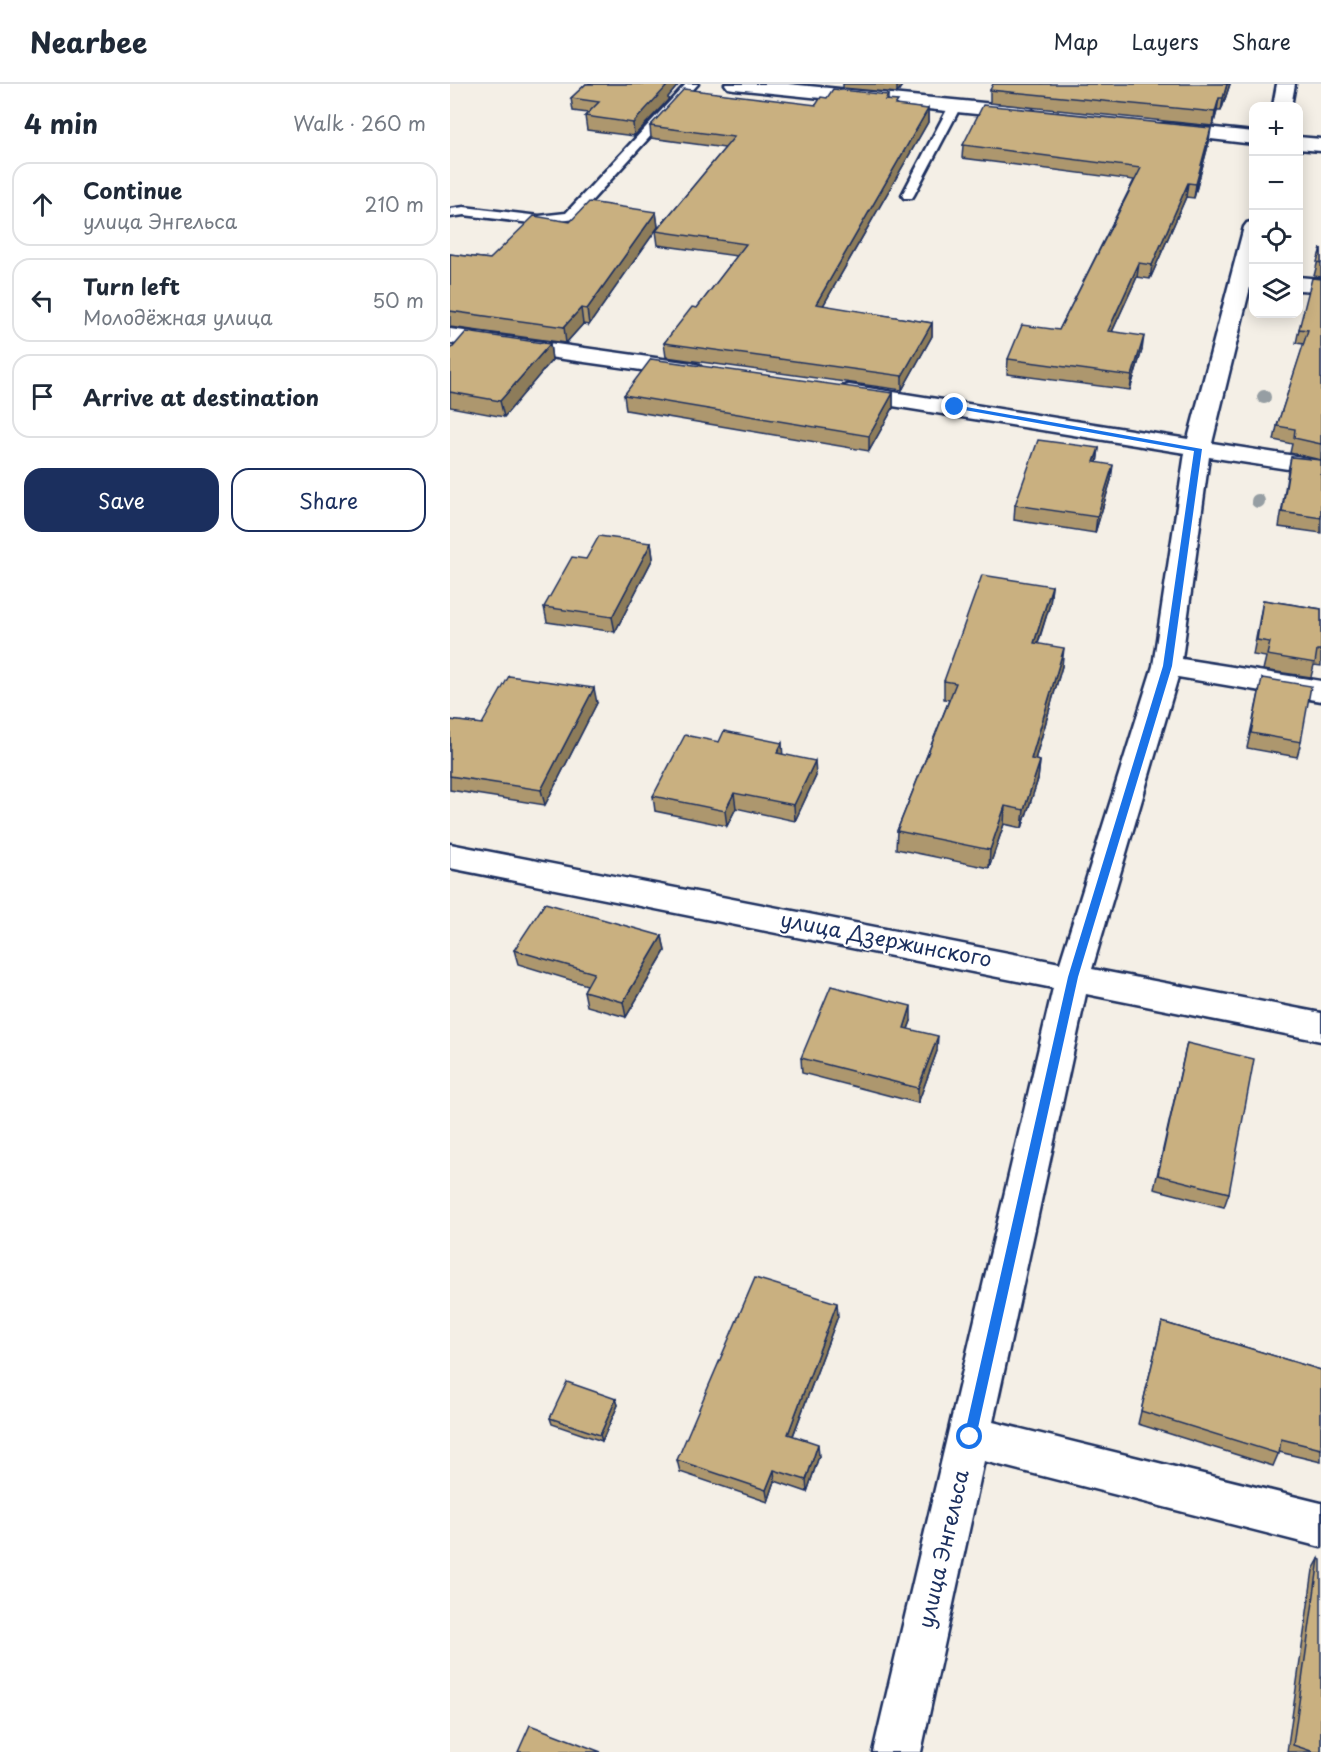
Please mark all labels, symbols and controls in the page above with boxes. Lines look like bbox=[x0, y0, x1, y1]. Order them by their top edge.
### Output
text: Nearbee bbox=[30, 20, 147, 63]
text: Map bbox=[1054, 25, 1098, 57]
text: Layers bbox=[1131, 25, 1199, 57]
text: Share bbox=[1232, 25, 1291, 57]
map controls bbox=[1249, 102, 1303, 318]
button: + bbox=[1249, 102, 1303, 156]
text: 4 min bbox=[24, 104, 98, 143]
text: Walk · 260 m bbox=[293, 108, 426, 138]
button: − bbox=[1249, 156, 1303, 210]
text: Continue bbox=[83, 173, 182, 206]
icon: ahead bbox=[26, 188, 59, 221]
text: 210 m bbox=[365, 189, 424, 219]
text: улица Энгельса bbox=[83, 206, 237, 236]
button: locate bbox=[1249, 210, 1303, 264]
button: layers bbox=[1249, 264, 1303, 318]
text: Turn left bbox=[83, 269, 180, 302]
icon: left bbox=[26, 284, 59, 317]
text: 50 m bbox=[372, 285, 424, 315]
text: Молодёжная улица bbox=[83, 302, 273, 332]
icon: arrive bbox=[26, 380, 59, 413]
text: Arrive at destination bbox=[83, 380, 319, 413]
route end bbox=[941, 393, 967, 419]
button: Save bbox=[24, 468, 219, 532]
button: Share bbox=[231, 468, 426, 532]
street label: улица Дзержинского bbox=[778, 902, 995, 974]
route start bbox=[956, 1423, 982, 1449]
street label: улица Энгельса bbox=[908, 1466, 976, 1631]

